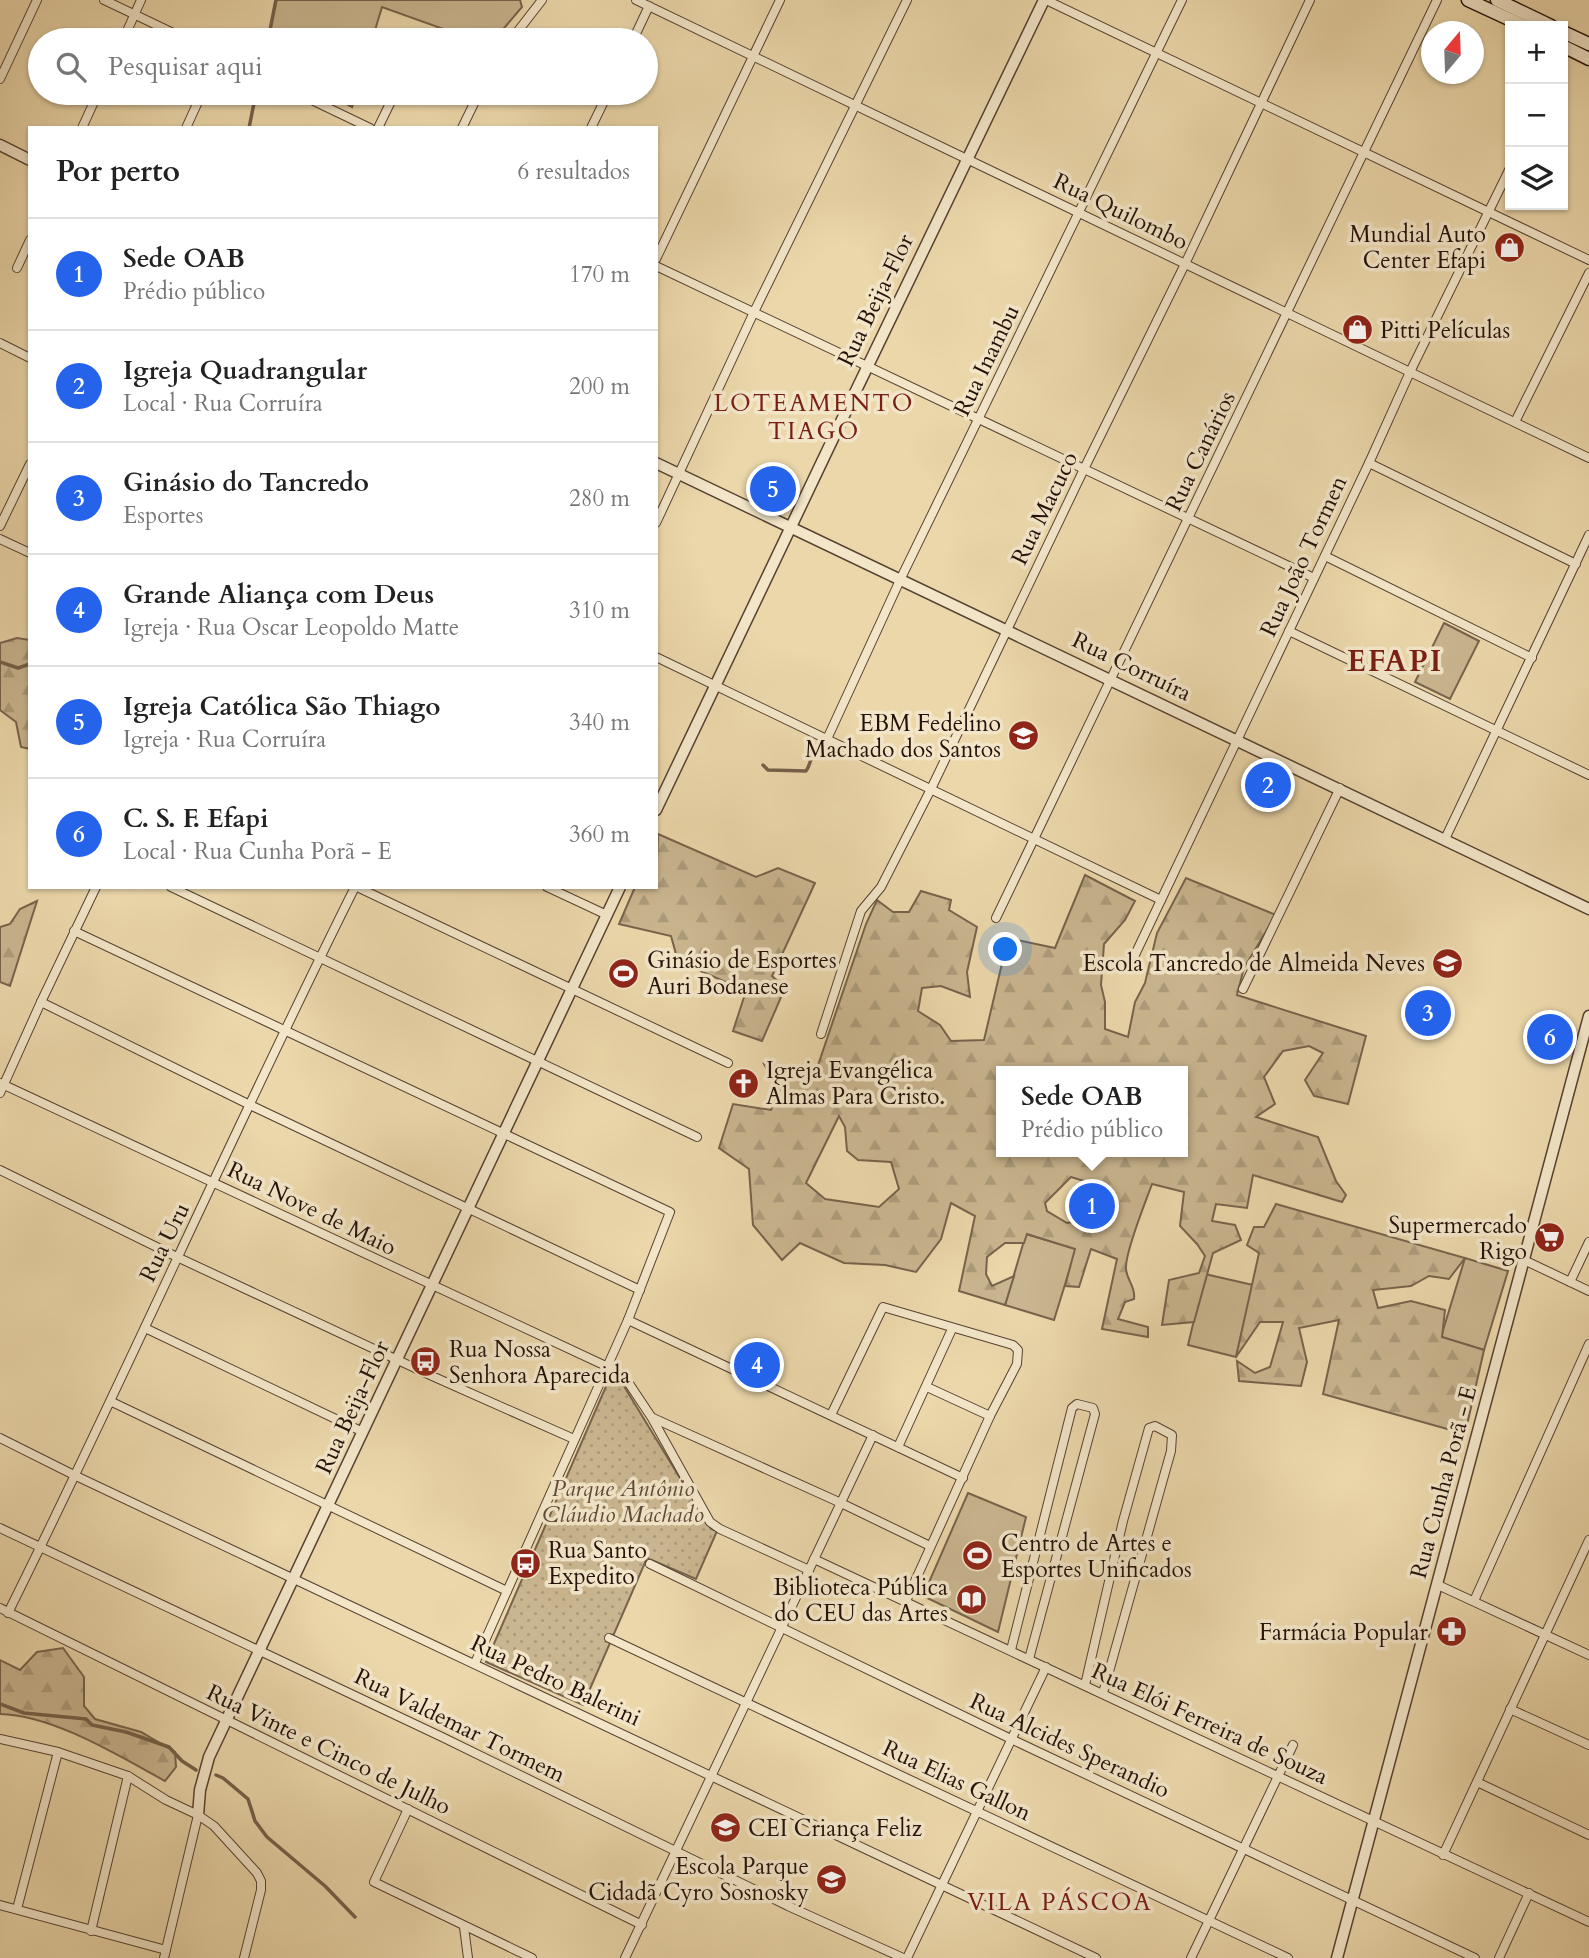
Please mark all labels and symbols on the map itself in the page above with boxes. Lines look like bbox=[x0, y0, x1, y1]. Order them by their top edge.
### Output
north arrow bbox=[1421, 21, 1484, 84]
street label: Rua Quilombo bbox=[1048, 165, 1193, 257]
place label: Mundial Auto Center Efapi bbox=[1349, 219, 1486, 276]
street label: Rua Beija-Flor bbox=[830, 228, 921, 372]
shop icon: Mundial Auto Center Efapi bbox=[1492, 230, 1526, 264]
street label: Rua Inambu bbox=[946, 300, 1027, 421]
shop icon: Pitti Películas bbox=[1340, 313, 1374, 347]
place label: Pitti Películas bbox=[1380, 315, 1510, 346]
street label: Rua Canários bbox=[1158, 386, 1243, 517]
district label: LOTEAMENTO TIAGO bbox=[714, 387, 914, 448]
street label: Rua Macuco bbox=[1004, 446, 1085, 570]
pin: 5 bbox=[750, 463, 796, 515]
street label: Rua João Tormen bbox=[1253, 471, 1354, 642]
street label: Rua Corruíra bbox=[1067, 624, 1197, 709]
district label: EFAPI bbox=[1347, 641, 1443, 682]
place label: EBM Fedelino Machado dos Santos bbox=[805, 708, 1001, 765]
school or university icon: EBM Fedelino Machado dos Santos bbox=[1007, 719, 1041, 753]
pin: 2 bbox=[1245, 759, 1291, 811]
your location bbox=[988, 932, 1022, 966]
place label: Ginásio de Esportes Auri Bodanese bbox=[647, 945, 837, 1002]
school or university icon: Escola Tancredo de Almeida Neves bbox=[1431, 946, 1465, 980]
place label: Escola Tancredo de Almeida Neves bbox=[1083, 948, 1425, 979]
sports icon: Ginásio de Esportes Auri Bodanese bbox=[607, 956, 641, 990]
pin: 3 bbox=[1405, 987, 1451, 1039]
pin: 6 bbox=[1527, 1011, 1573, 1063]
place label: Igreja Evangélica Almas Para Cristo. bbox=[766, 1055, 945, 1112]
church icon: Igreja Evangélica Almas Para Cristo. bbox=[726, 1066, 760, 1100]
street label: Rua Nove de Maio bbox=[222, 1154, 401, 1263]
pin: 1 bbox=[1069, 1180, 1115, 1232]
street label: Rua Uru bbox=[132, 1197, 197, 1287]
place label: Supermercado Rigo bbox=[1388, 1210, 1527, 1267]
supermarket icon: Supermercado Rigo bbox=[1533, 1221, 1567, 1255]
place label: Rua Nossa Senhora Aparecida bbox=[449, 1334, 630, 1391]
street label: Rua Beija-Flor bbox=[308, 1335, 397, 1479]
pin: 4 bbox=[734, 1339, 780, 1391]
bus stop icon: Rua Nossa Senhora Aparecida bbox=[409, 1345, 443, 1379]
street label: Rua Cunha Porã - E bbox=[1403, 1383, 1484, 1582]
park label: Parque Antônio Cláudio Machado bbox=[542, 1473, 704, 1530]
place label: Centro de Artes e Esportes Unificados bbox=[1001, 1528, 1192, 1585]
place label: Rua Santo Expedito bbox=[548, 1535, 647, 1592]
sports icon: Centro de Artes e Esportes Unificados bbox=[961, 1539, 995, 1573]
bus stop icon: Rua Santo Expedito bbox=[508, 1546, 542, 1580]
place label: Biblioteca Pública do CEU das Artes bbox=[773, 1572, 948, 1629]
library icon: Biblioteca Pública do CEU das Artes bbox=[954, 1583, 988, 1617]
pharmacy icon: Farmácia Popular bbox=[1434, 1615, 1468, 1649]
place label: Farmácia Popular bbox=[1259, 1617, 1429, 1648]
street label: Rua Pedro Balerini bbox=[466, 1627, 646, 1733]
street label: Rua Elói Ferreira de Souza bbox=[1087, 1655, 1333, 1792]
street label: Rua Valdemar Tormem bbox=[349, 1661, 571, 1790]
street label: Rua Vinte e Cinco de Julho bbox=[202, 1677, 456, 1822]
street label: Rua Alcides Sperandio bbox=[965, 1686, 1175, 1805]
street label: Rua Elias Gallon bbox=[878, 1733, 1036, 1828]
school or university icon: CEI Criança Feliz bbox=[708, 1811, 742, 1845]
place label: CEI Criança Feliz bbox=[748, 1813, 922, 1844]
place label: Escola Parque Cidadã Cyro Sosnosky bbox=[588, 1851, 809, 1908]
school or university icon: Escola Parque Cidadã Cyro Sosnosky bbox=[815, 1862, 849, 1896]
district label: VILA PÁSCOA bbox=[967, 1886, 1153, 1919]

